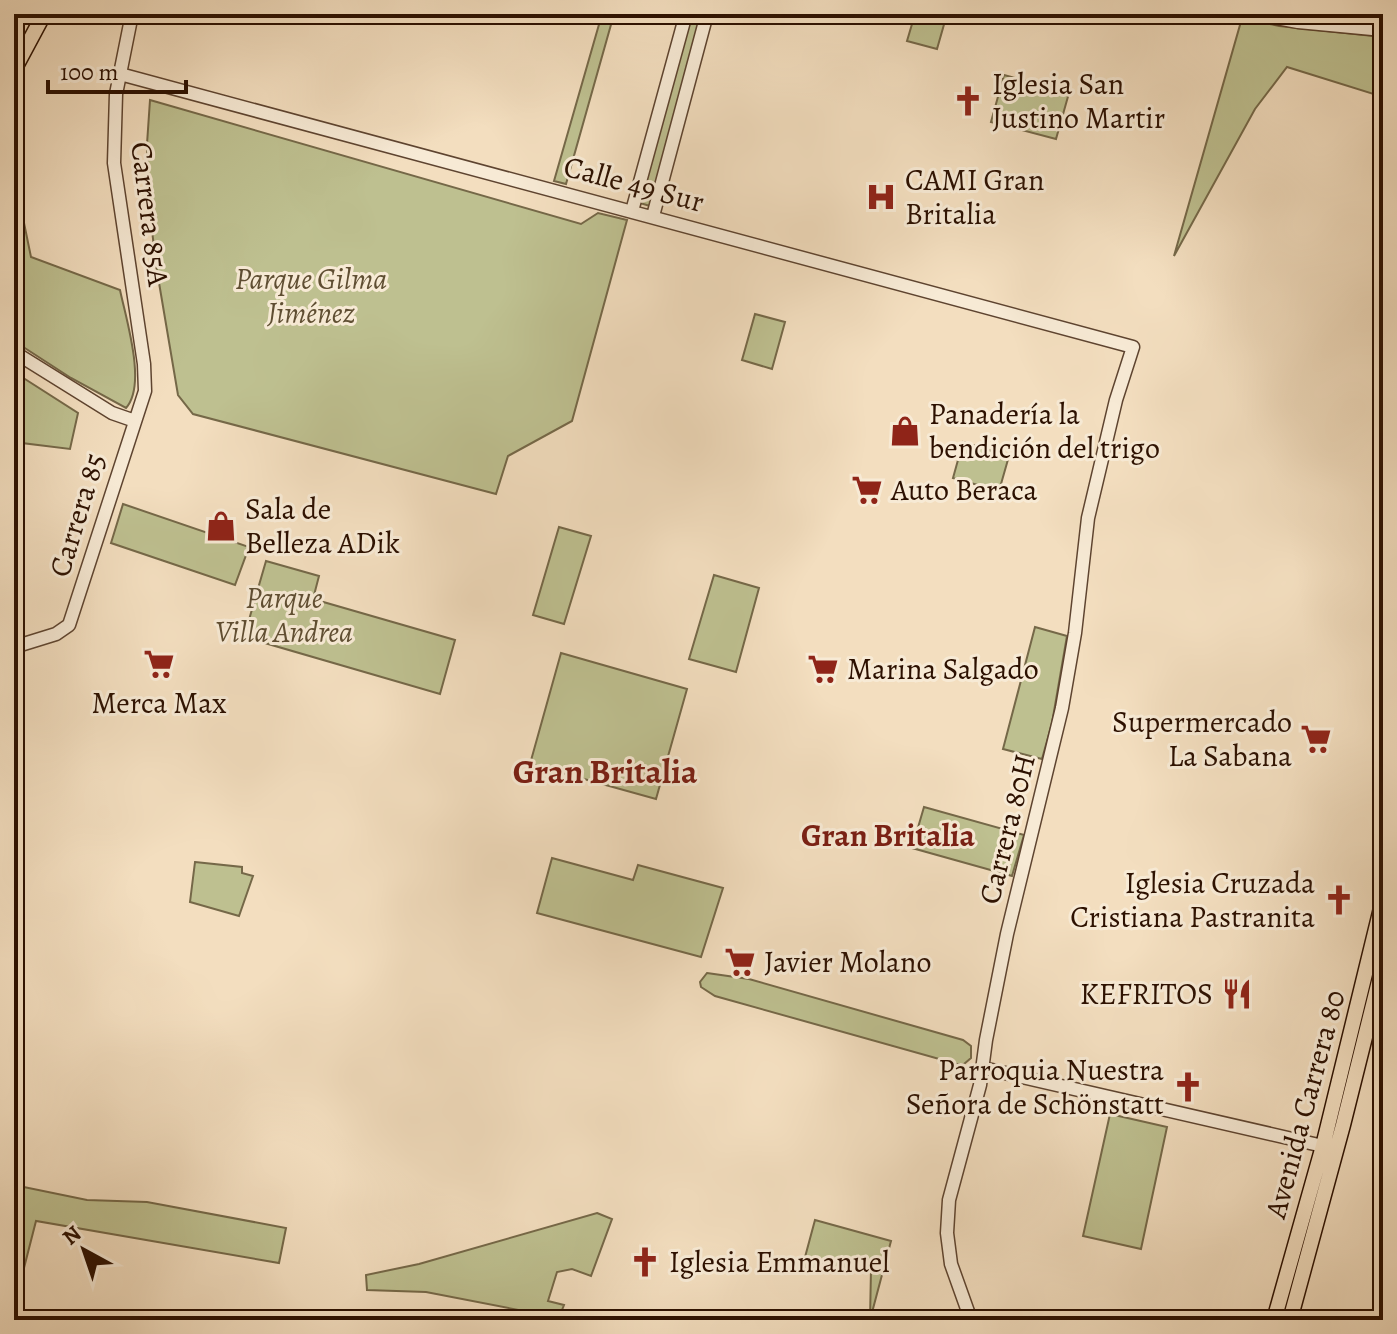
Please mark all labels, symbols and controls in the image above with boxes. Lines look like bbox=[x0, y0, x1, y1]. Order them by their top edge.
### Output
scale bar bbox=[48, 44, 186, 94]
text: 100 m bbox=[60, 56, 119, 88]
place label: Iglesia San Justino Martir bbox=[992, 64, 1165, 138]
church icon: Iglesia San Justino Martir bbox=[951, 84, 985, 118]
street label: Carrera 85A bbox=[121, 140, 179, 289]
street label: Calle 49 Sur bbox=[559, 146, 709, 222]
place label: CAMI Gran Britalia bbox=[905, 160, 1045, 234]
hospital icon: CAMI Gran Britalia bbox=[864, 180, 898, 214]
park label: Parque Gilma Jiménez bbox=[235, 259, 387, 333]
place label: Panadería la bendición del trigo bbox=[929, 394, 1160, 468]
shop icon: Panadería la bendición del trigo bbox=[888, 414, 922, 448]
street label: Carrera 85 bbox=[39, 448, 115, 582]
place label: Auto Beraca bbox=[890, 470, 1038, 510]
supermarket icon: Auto Beraca bbox=[850, 473, 884, 507]
place label: Sala de Belleza ADik bbox=[245, 489, 400, 563]
shop icon: Sala de Belleza ADik bbox=[204, 509, 238, 543]
park label: Parque Villa Andrea bbox=[215, 578, 353, 652]
supermarket icon: Merca Max bbox=[142, 647, 176, 681]
place label: Marina Salgado bbox=[847, 649, 1039, 689]
supermarket icon: Marina Salgado bbox=[806, 652, 840, 686]
place label: Merca Max bbox=[91, 683, 227, 723]
place label: Supermercado La Sabana bbox=[1112, 702, 1292, 776]
supermarket icon: Supermercado La Sabana bbox=[1299, 722, 1333, 756]
district label: Gran Britalia bbox=[513, 748, 698, 795]
street label: Carrera 80H bbox=[969, 750, 1045, 908]
district label: Gran Britalia bbox=[801, 813, 975, 857]
place label: Iglesia Cruzada Cristiana Pastranita bbox=[1070, 863, 1315, 937]
church icon: Iglesia Cruzada Cristiana Pastranita bbox=[1322, 883, 1356, 917]
place label: Javier Molano bbox=[764, 942, 931, 982]
supermarket icon: Javier Molano bbox=[723, 945, 757, 979]
place label: KEFRITOS bbox=[1080, 974, 1213, 1014]
restaurant icon: KEFRITOS bbox=[1220, 977, 1254, 1011]
street label: Avenida Carrera 80 bbox=[1255, 985, 1355, 1223]
place label: Parroquia Nuestra Señora de Schönstatt bbox=[906, 1050, 1164, 1124]
church icon: Parroquia Nuestra Señora de Schönstatt bbox=[1171, 1070, 1205, 1104]
north arrow bbox=[44, 1210, 124, 1290]
text: N bbox=[56, 1219, 88, 1252]
place label: Iglesia Emmanuel bbox=[669, 1242, 890, 1282]
church icon: Iglesia Emmanuel bbox=[628, 1245, 662, 1279]

